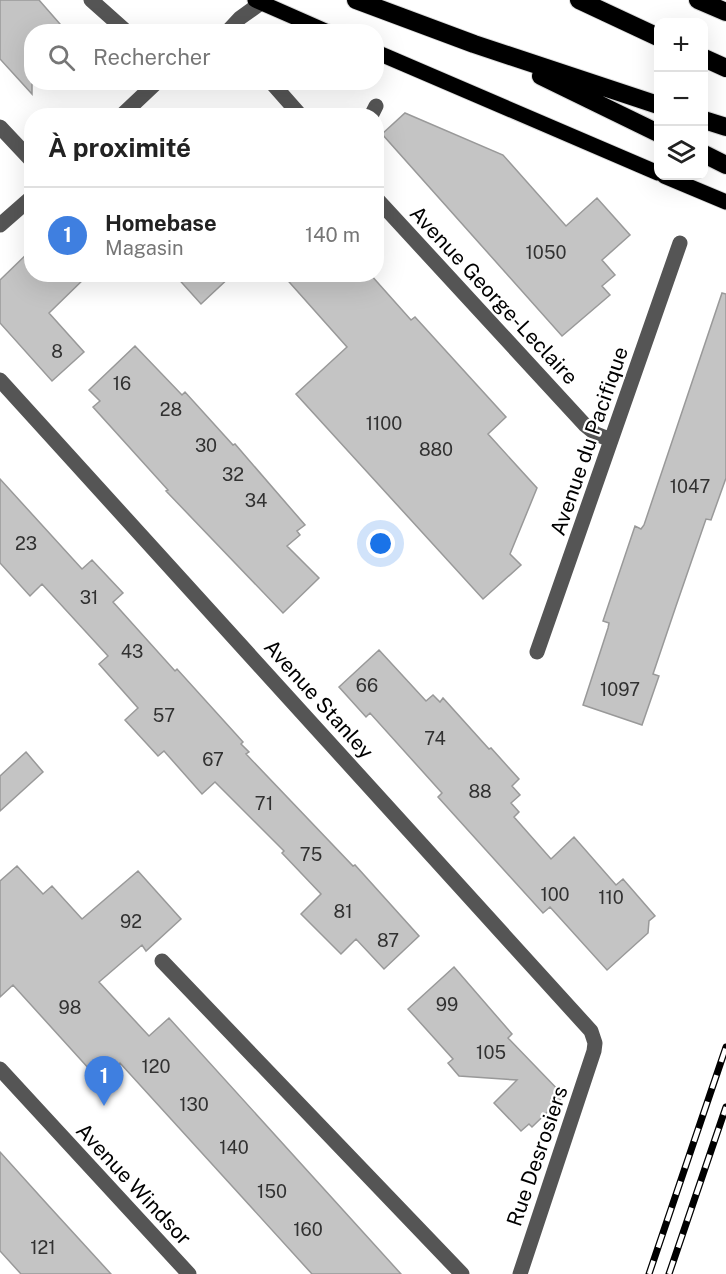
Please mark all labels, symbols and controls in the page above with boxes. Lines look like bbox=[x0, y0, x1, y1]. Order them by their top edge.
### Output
map controls bbox=[654, 18, 708, 180]
button: + bbox=[654, 18, 708, 72]
search box bbox=[24, 24, 384, 90]
icon: search bbox=[45, 41, 78, 74]
text: Rechercher bbox=[93, 44, 211, 70]
button: − bbox=[654, 72, 708, 126]
button: layers bbox=[654, 126, 708, 180]
text: À proximité bbox=[48, 132, 191, 163]
street label: Avenue George-Leclaire bbox=[405, 201, 583, 389]
text: Homebase bbox=[105, 210, 217, 236]
text: 1 bbox=[63, 223, 72, 247]
text: 140 m bbox=[305, 223, 360, 247]
text: Magasin bbox=[105, 236, 184, 260]
house number: 1050 bbox=[526, 242, 566, 263]
house number: 8 bbox=[51, 341, 63, 362]
street label: Avenue du Pacifique bbox=[545, 343, 633, 539]
house number: 16 bbox=[113, 373, 131, 394]
house number: 28 bbox=[160, 399, 182, 420]
house number: 1100 bbox=[366, 413, 402, 434]
house number: 30 bbox=[195, 435, 217, 456]
house number: 880 bbox=[419, 439, 453, 460]
house number: 32 bbox=[222, 464, 244, 485]
house number: 1047 bbox=[670, 476, 710, 497]
house number: 34 bbox=[245, 490, 267, 511]
your location bbox=[366, 529, 395, 558]
house number: 23 bbox=[15, 533, 37, 554]
house number: 31 bbox=[80, 587, 98, 608]
street label: Avenue Stanley bbox=[259, 634, 379, 764]
house number: 43 bbox=[121, 641, 143, 662]
house number: 66 bbox=[356, 675, 378, 696]
house number: 1097 bbox=[600, 679, 640, 700]
house number: 57 bbox=[153, 705, 175, 726]
house number: 74 bbox=[424, 728, 446, 749]
house number: 67 bbox=[202, 749, 224, 770]
house number: 88 bbox=[468, 781, 492, 802]
house number: 71 bbox=[255, 793, 273, 814]
house number: 75 bbox=[300, 844, 322, 865]
house number: 100 bbox=[540, 884, 570, 905]
house number: 110 bbox=[598, 887, 624, 908]
house number: 81 bbox=[334, 901, 352, 922]
house number: 92 bbox=[120, 911, 142, 932]
house number: 87 bbox=[377, 930, 399, 951]
house number: 99 bbox=[436, 994, 458, 1015]
house number: 98 bbox=[59, 997, 81, 1018]
house number: 105 bbox=[476, 1042, 506, 1063]
pin: 1 bbox=[84, 1056, 124, 1106]
house number: 120 bbox=[141, 1056, 171, 1077]
street label: Rue Desrosiers bbox=[501, 1083, 573, 1229]
house number: 130 bbox=[179, 1094, 209, 1115]
street label: Avenue Windsor bbox=[71, 1118, 197, 1250]
house number: 140 bbox=[219, 1137, 249, 1158]
house number: 150 bbox=[257, 1181, 287, 1202]
house number: 160 bbox=[293, 1219, 323, 1240]
house number: 121 bbox=[30, 1237, 56, 1258]

